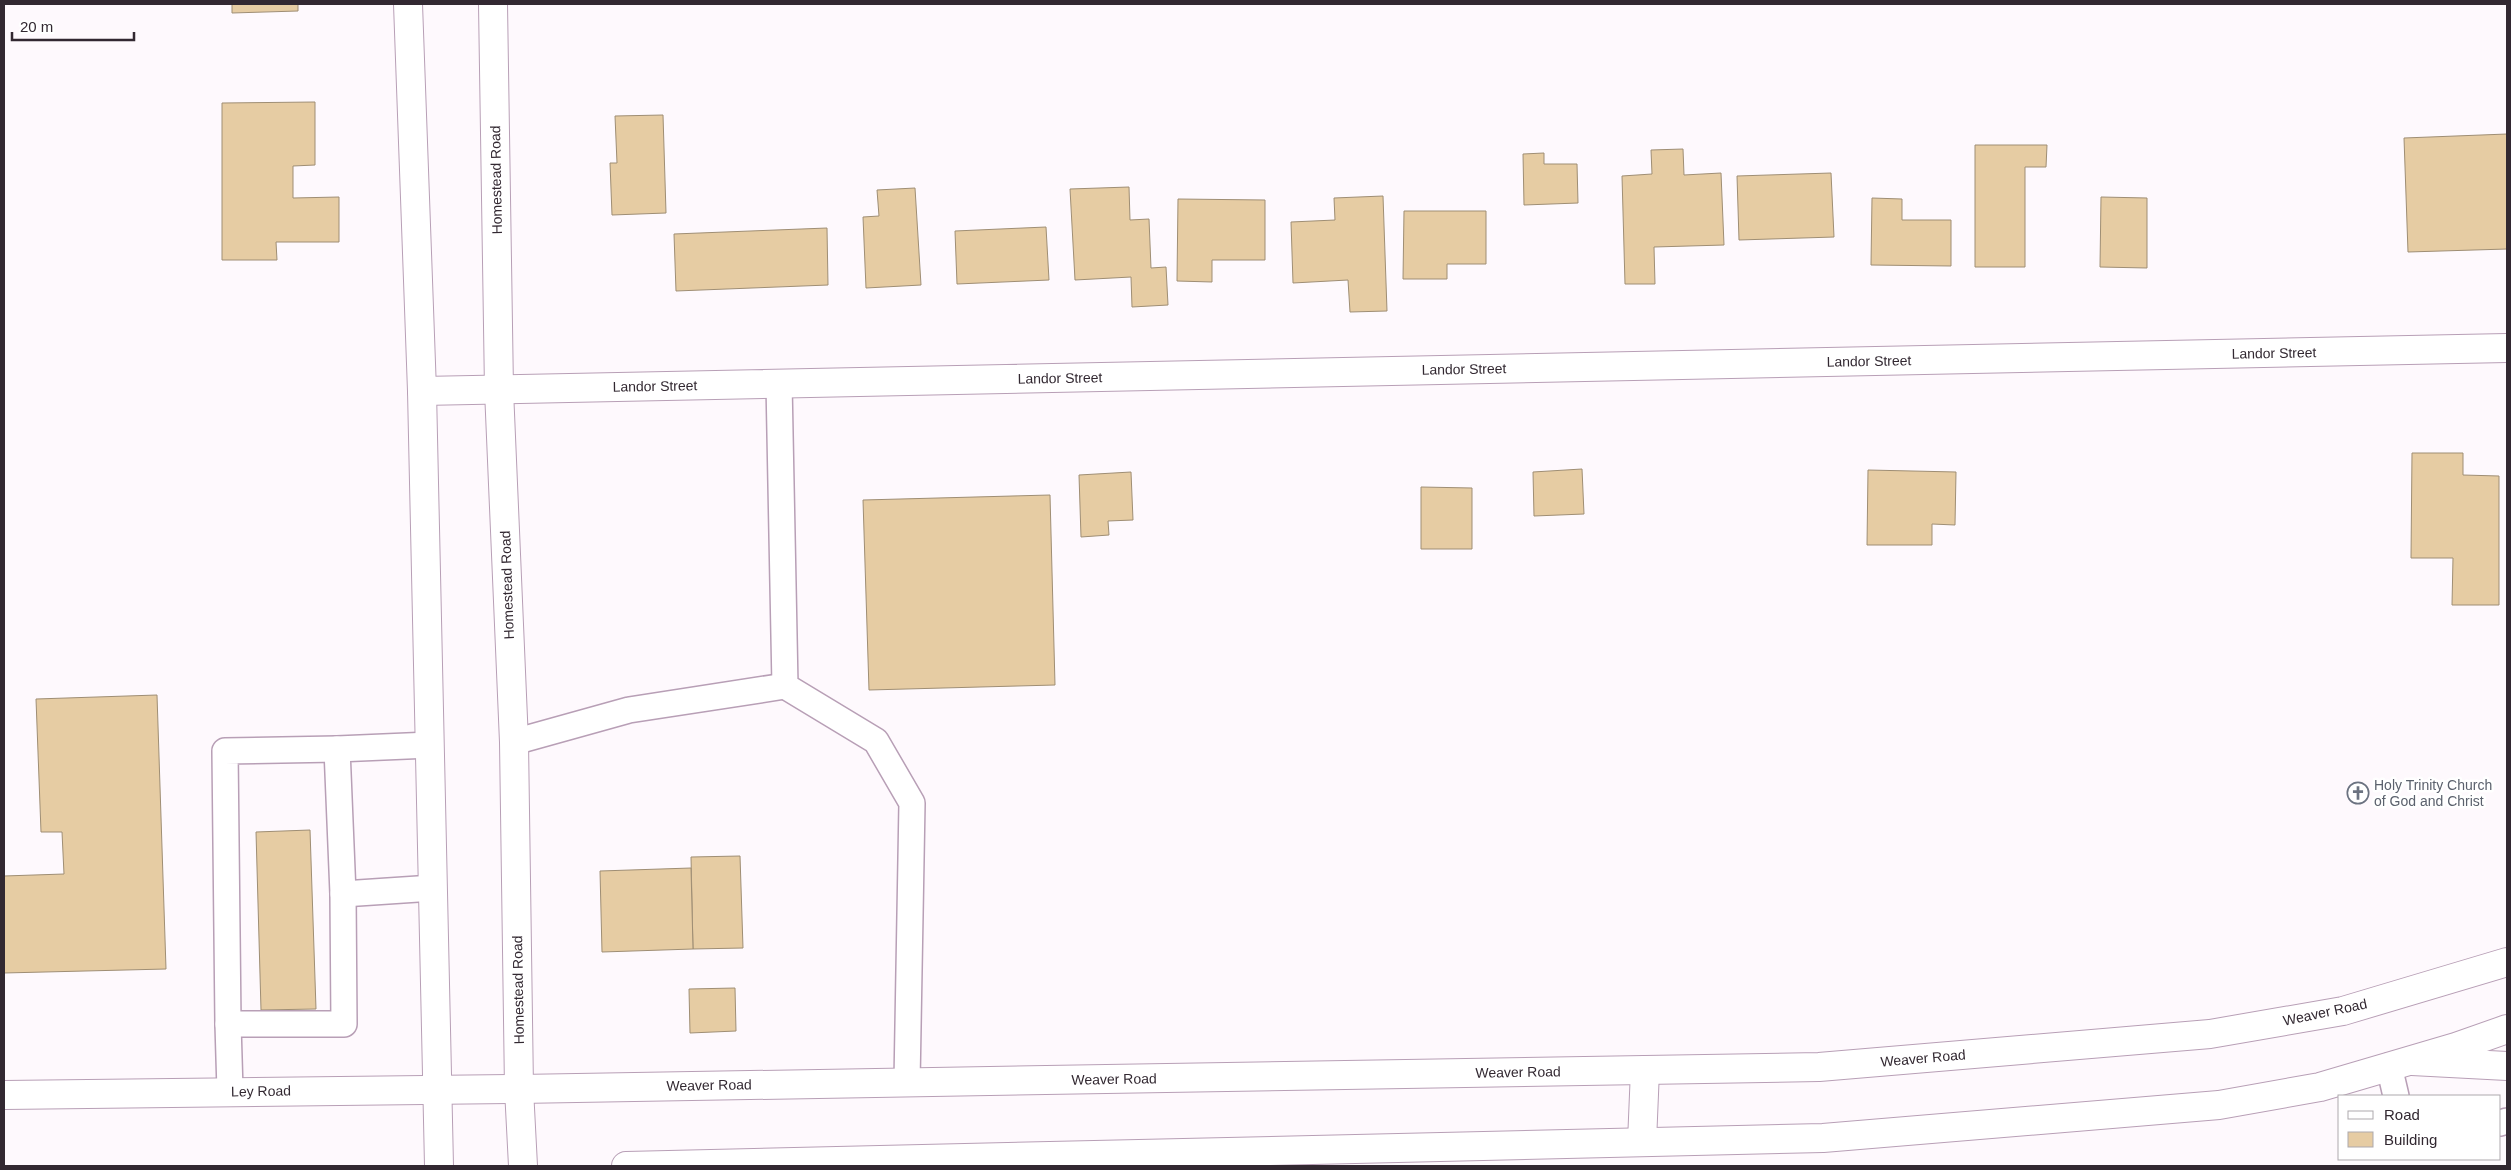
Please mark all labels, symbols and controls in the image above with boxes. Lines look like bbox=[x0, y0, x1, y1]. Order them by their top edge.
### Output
scale bar bbox=[12, 10, 135, 42]
text: 20 m bbox=[20, 18, 53, 35]
street label: Homestead Road bbox=[487, 125, 505, 235]
street label: Landor Street bbox=[2231, 344, 2317, 362]
street label: Landor Street bbox=[1826, 352, 1912, 370]
street label: Landor Street bbox=[1421, 360, 1507, 378]
street label: Landor Street bbox=[1017, 369, 1103, 387]
street label: Landor Street bbox=[612, 377, 698, 395]
street label: Homestead Road bbox=[497, 530, 517, 640]
place label: Holy Trinity Church of God and Christ bbox=[2374, 777, 2492, 809]
church icon: Holy Trinity Church of God and Christ bbox=[2346, 781, 2370, 805]
street label: Homestead Road bbox=[509, 935, 527, 1045]
street label: Weaver Road bbox=[2282, 995, 2368, 1029]
street label: Weaver Road bbox=[1880, 1046, 1966, 1070]
street label: Weaver Road bbox=[1475, 1063, 1561, 1081]
street label: Weaver Road bbox=[1071, 1070, 1157, 1088]
street label: Weaver Road bbox=[666, 1076, 752, 1094]
street label: Ley Road bbox=[231, 1082, 291, 1100]
legend bbox=[2338, 1095, 2501, 1160]
text: Road bbox=[2384, 1106, 2420, 1123]
text: Building bbox=[2384, 1131, 2437, 1148]

